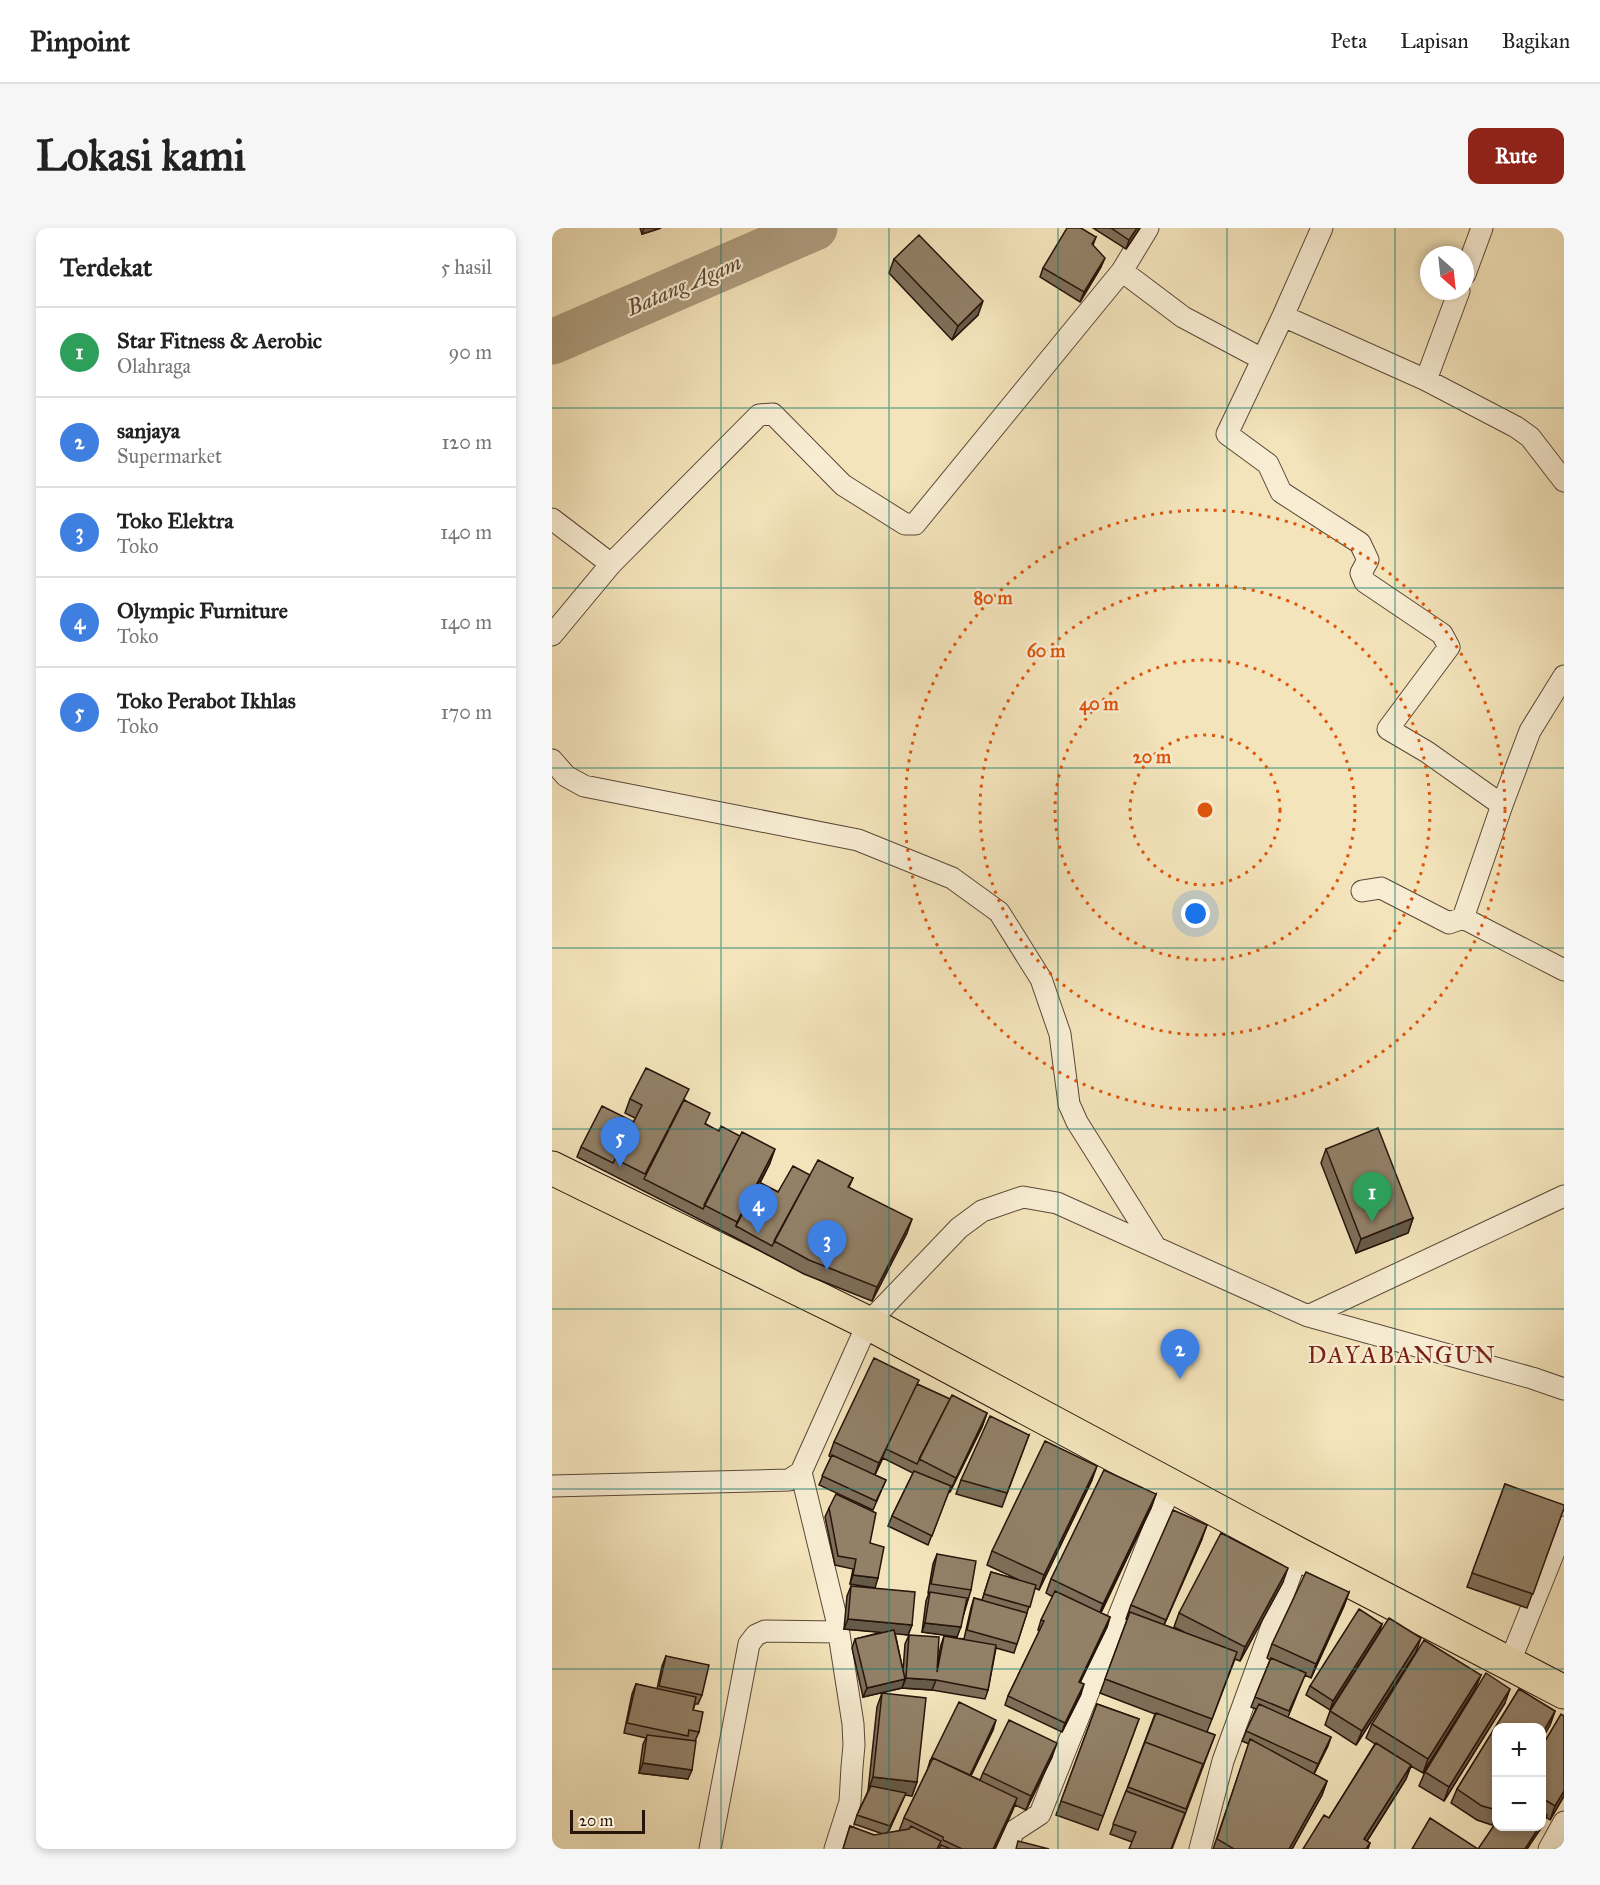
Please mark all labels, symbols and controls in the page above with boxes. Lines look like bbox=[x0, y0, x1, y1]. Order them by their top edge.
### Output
text: Pinpoint bbox=[30, 24, 130, 59]
text: Peta bbox=[1331, 28, 1367, 54]
text: Lapisan bbox=[1400, 28, 1469, 54]
text: Bagikan bbox=[1502, 28, 1570, 54]
button: Rute bbox=[1468, 128, 1564, 184]
text: Lokasi kami bbox=[36, 130, 246, 182]
north arrow bbox=[1420, 246, 1474, 300]
water label: Batang Agam bbox=[622, 249, 746, 322]
text: Terdekat bbox=[60, 251, 152, 283]
text: 5 hasil bbox=[441, 255, 492, 279]
text: Star Fitness & Aerobic bbox=[117, 327, 322, 354]
text: 1 bbox=[76, 340, 83, 364]
text: 90 m bbox=[449, 340, 492, 364]
text: Olahraga bbox=[117, 354, 191, 378]
text: sanjaya bbox=[117, 417, 180, 444]
text: 2 bbox=[75, 430, 84, 454]
text: 120 m bbox=[441, 430, 492, 454]
text: Supermarket bbox=[117, 444, 222, 468]
text: Toko Elektra bbox=[117, 507, 234, 534]
text: 3 bbox=[76, 520, 84, 544]
text: 140 m bbox=[440, 520, 492, 544]
text: Toko bbox=[117, 534, 158, 558]
text: 80 m bbox=[973, 587, 1013, 609]
text: Olympic Furniture bbox=[117, 597, 288, 624]
text: 4 bbox=[74, 610, 85, 634]
text: 140 m bbox=[440, 610, 492, 634]
text: Toko bbox=[117, 624, 158, 648]
text: 60 m bbox=[1027, 640, 1066, 662]
text: Toko Perabot Ikhlas bbox=[117, 687, 296, 714]
text: 40 m bbox=[1079, 693, 1120, 716]
text: 5 bbox=[75, 700, 84, 724]
text: 170 m bbox=[441, 700, 492, 724]
text: Toko bbox=[117, 714, 158, 738]
text: 20 m bbox=[1133, 746, 1172, 768]
centre of rings bbox=[1195, 800, 1215, 820]
your location bbox=[1181, 899, 1210, 928]
pin: 5 bbox=[600, 1118, 640, 1167]
pin: 1 bbox=[1352, 1172, 1392, 1222]
pin: 4 bbox=[738, 1184, 778, 1234]
pin: 3 bbox=[808, 1220, 846, 1270]
pin: 2 bbox=[1160, 1330, 1200, 1379]
district label: DAYABANGUN bbox=[1308, 1340, 1496, 1370]
map controls bbox=[1492, 1723, 1546, 1831]
button: + bbox=[1492, 1723, 1546, 1777]
button: − bbox=[1492, 1777, 1546, 1831]
scale bar bbox=[570, 1807, 645, 1834]
text: 20 m bbox=[579, 1811, 613, 1830]

